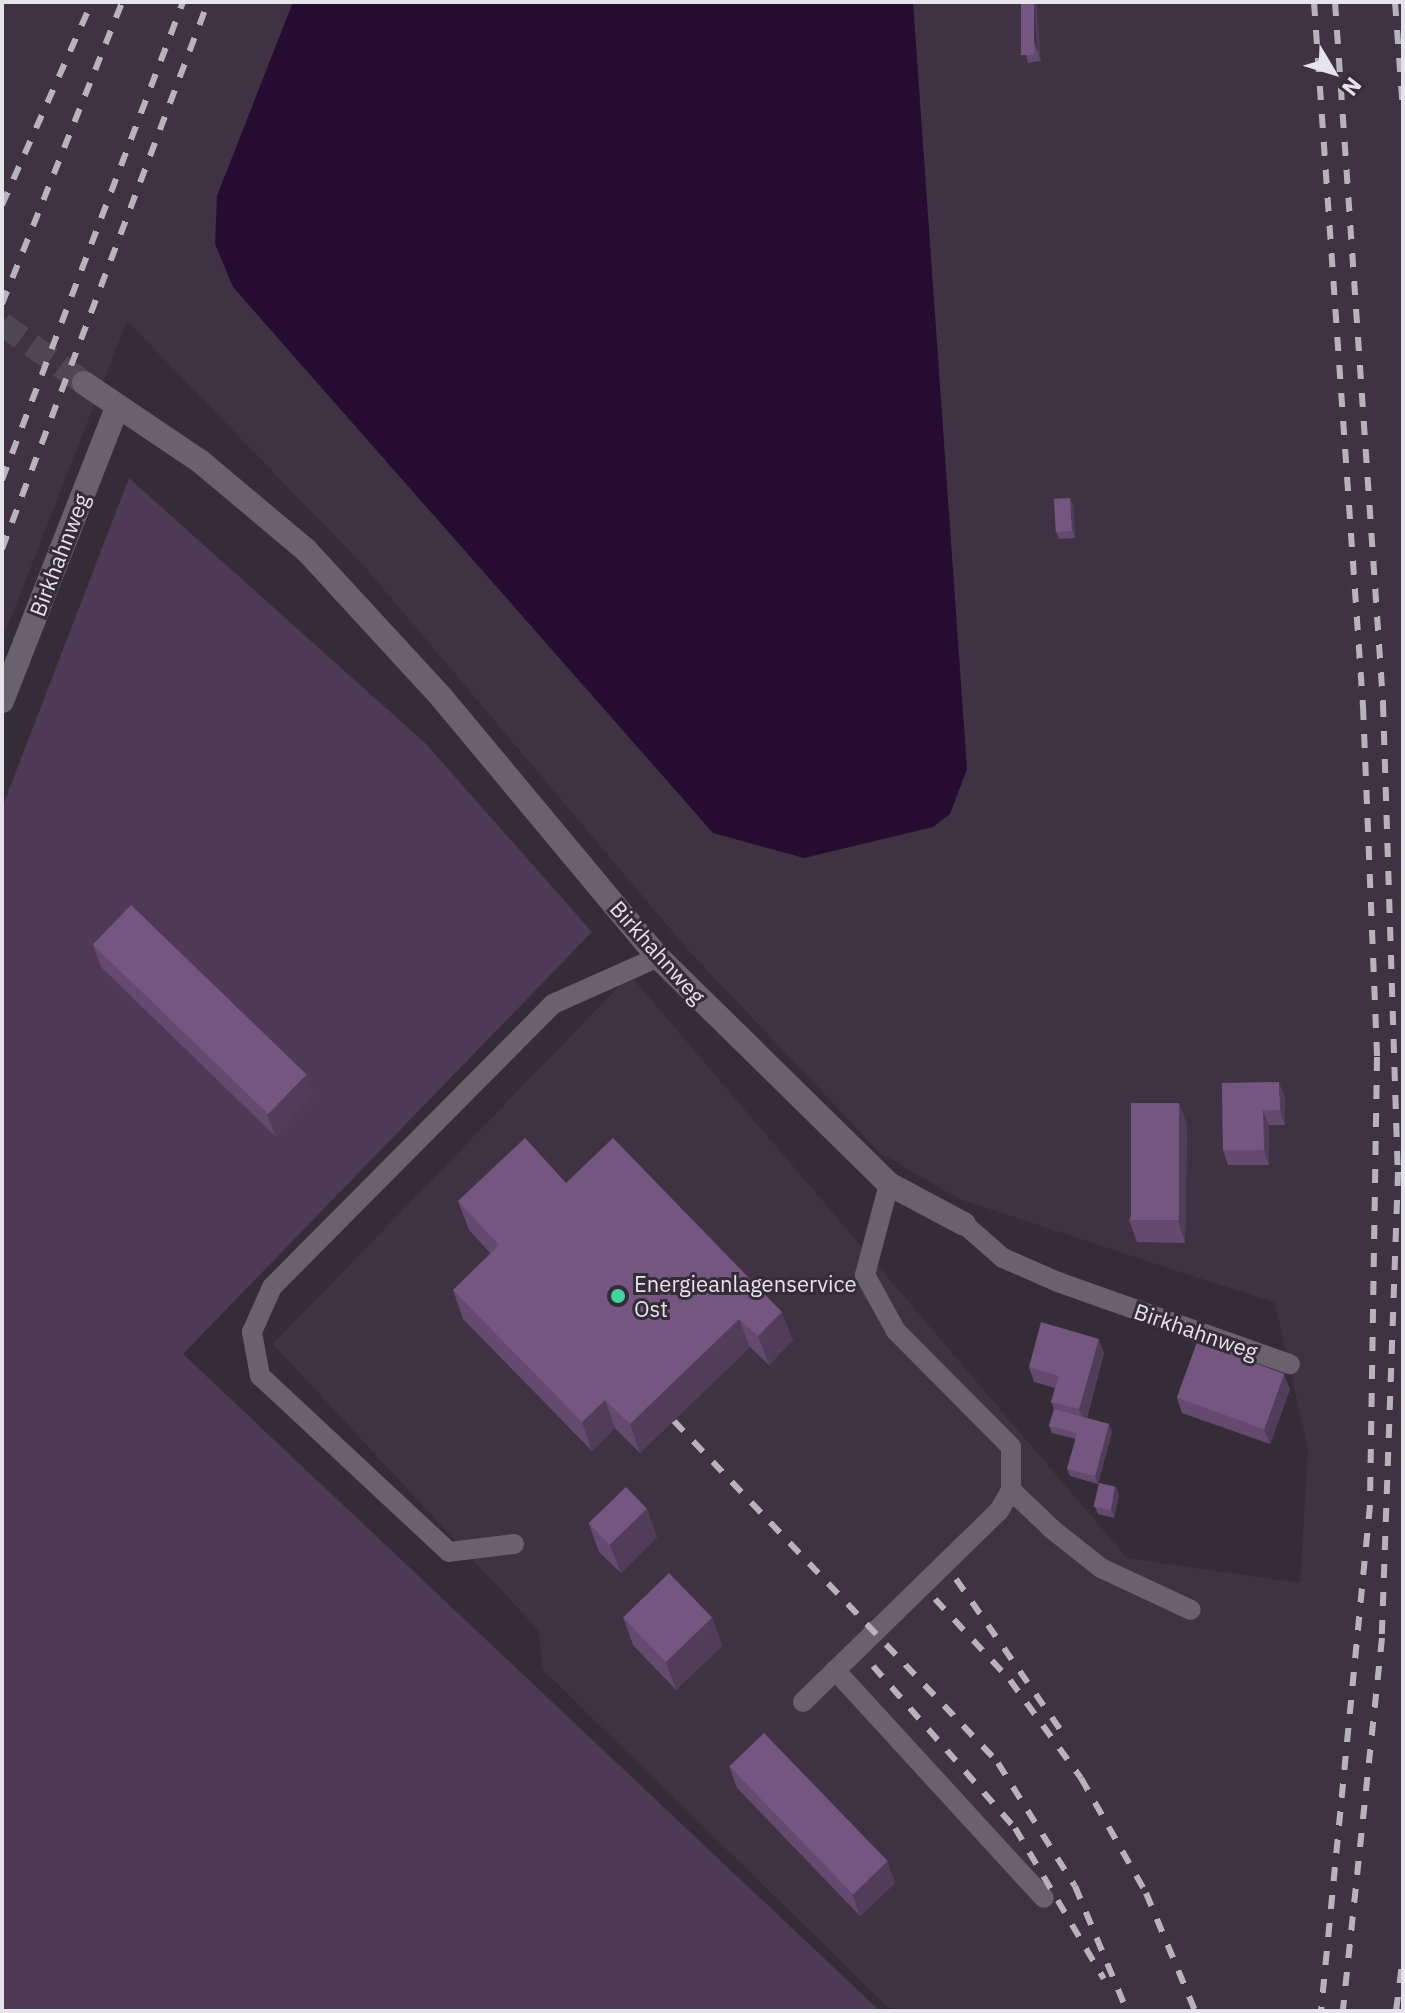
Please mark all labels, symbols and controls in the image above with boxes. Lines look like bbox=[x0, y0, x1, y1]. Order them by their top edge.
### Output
north arrow bbox=[1293, 32, 1373, 112]
text: N bbox=[1336, 72, 1369, 102]
street label: Birkhahnweg bbox=[24, 490, 94, 620]
street label: Birkhahnweg bbox=[605, 895, 711, 1009]
place label: Energieanlagenservice Ost bbox=[634, 1270, 857, 1322]
marker: Energieanlagenservice Ost bbox=[609, 1287, 627, 1305]
street label: Birkhahnweg bbox=[1131, 1297, 1261, 1365]

